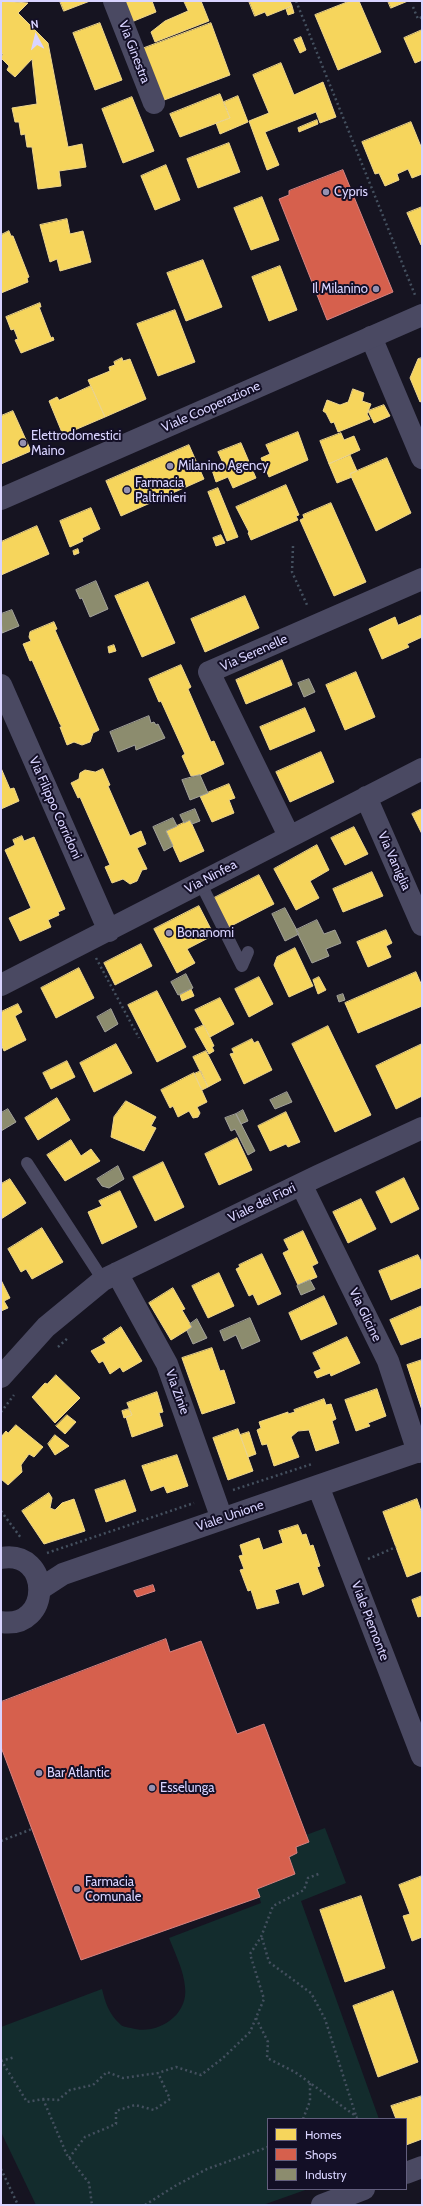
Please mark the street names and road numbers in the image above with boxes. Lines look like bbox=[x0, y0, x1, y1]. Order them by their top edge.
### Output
street label: Via Ginestra bbox=[115, 18, 153, 86]
street label: Viale Cooperazione bbox=[159, 378, 263, 436]
street label: Via Serenelle bbox=[218, 631, 290, 675]
street label: Via Filippo Corridoni bbox=[25, 754, 85, 862]
street label: Via Vaniglia bbox=[374, 829, 414, 893]
street label: Via Ninfea bbox=[182, 857, 240, 897]
street label: Viale dei Fiori bbox=[226, 1180, 298, 1226]
street label: Via Glicine bbox=[345, 1286, 385, 1344]
street label: Via Zinie bbox=[162, 1367, 192, 1417]
street label: Viale Unione bbox=[194, 1497, 266, 1535]
street label: Viale Piemonte bbox=[348, 1579, 392, 1663]

